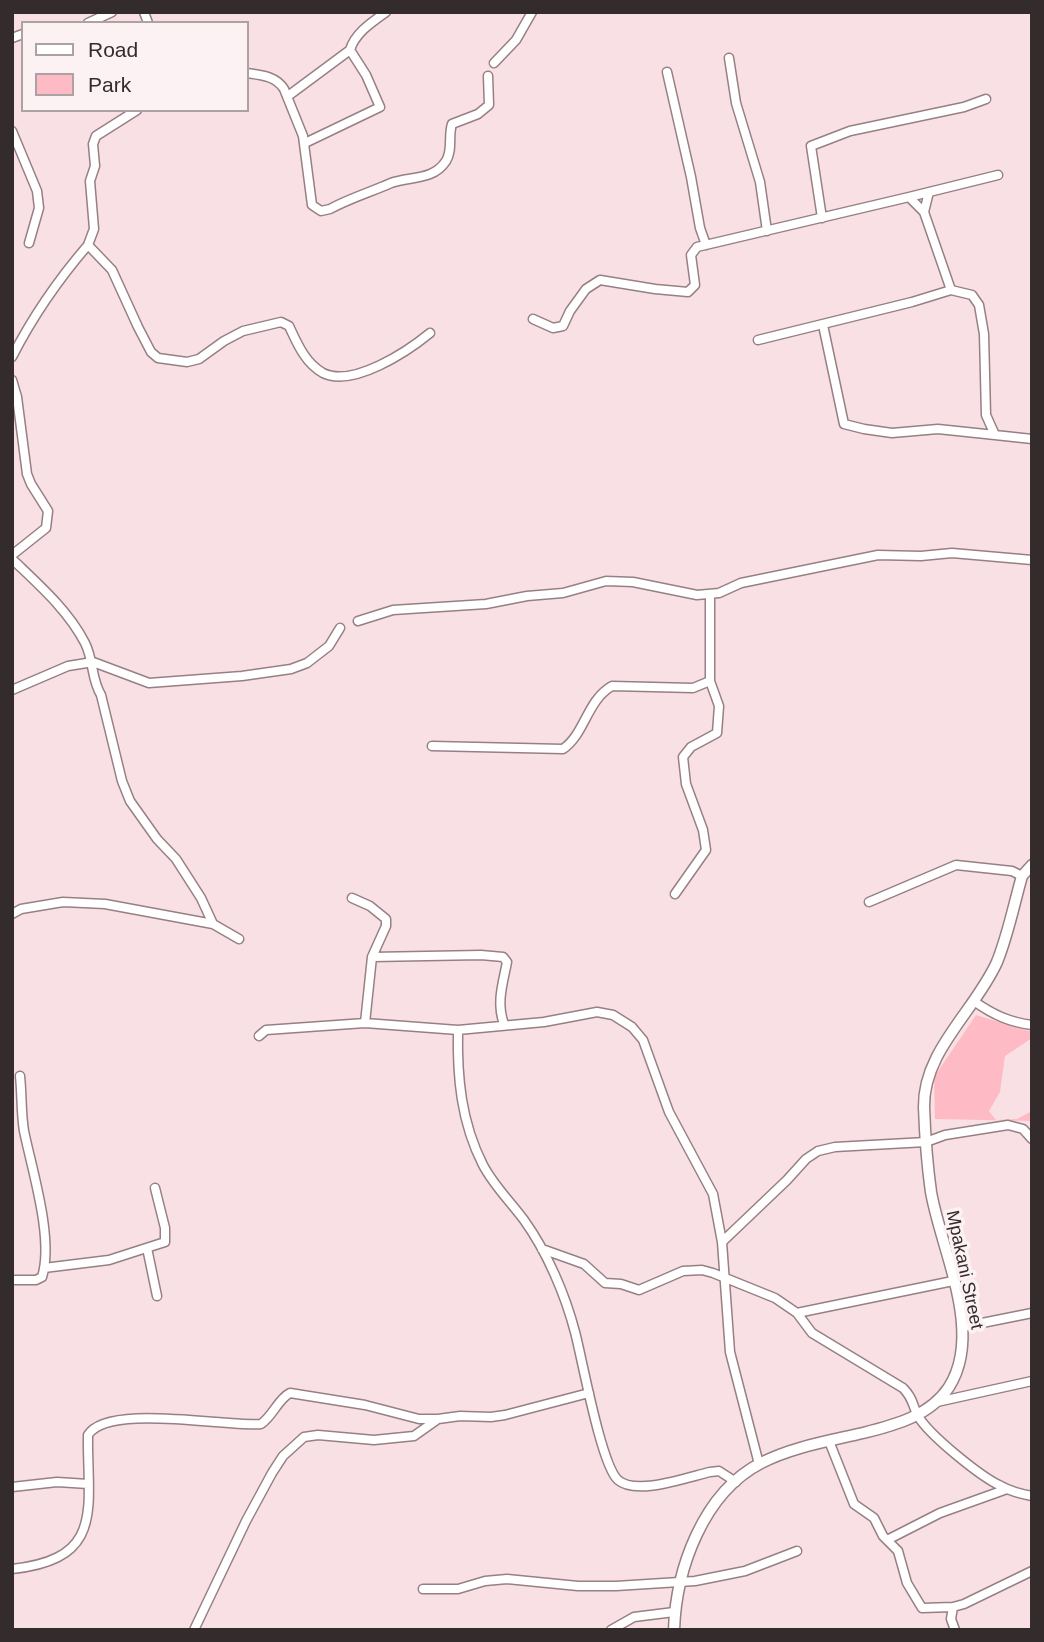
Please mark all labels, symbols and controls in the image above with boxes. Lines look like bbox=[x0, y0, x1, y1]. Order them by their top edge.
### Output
legend bbox=[21, 21, 248, 112]
text: Road bbox=[88, 38, 138, 61]
text: Park bbox=[88, 73, 131, 96]
street label: Mpakani Street bbox=[941, 1209, 987, 1331]

